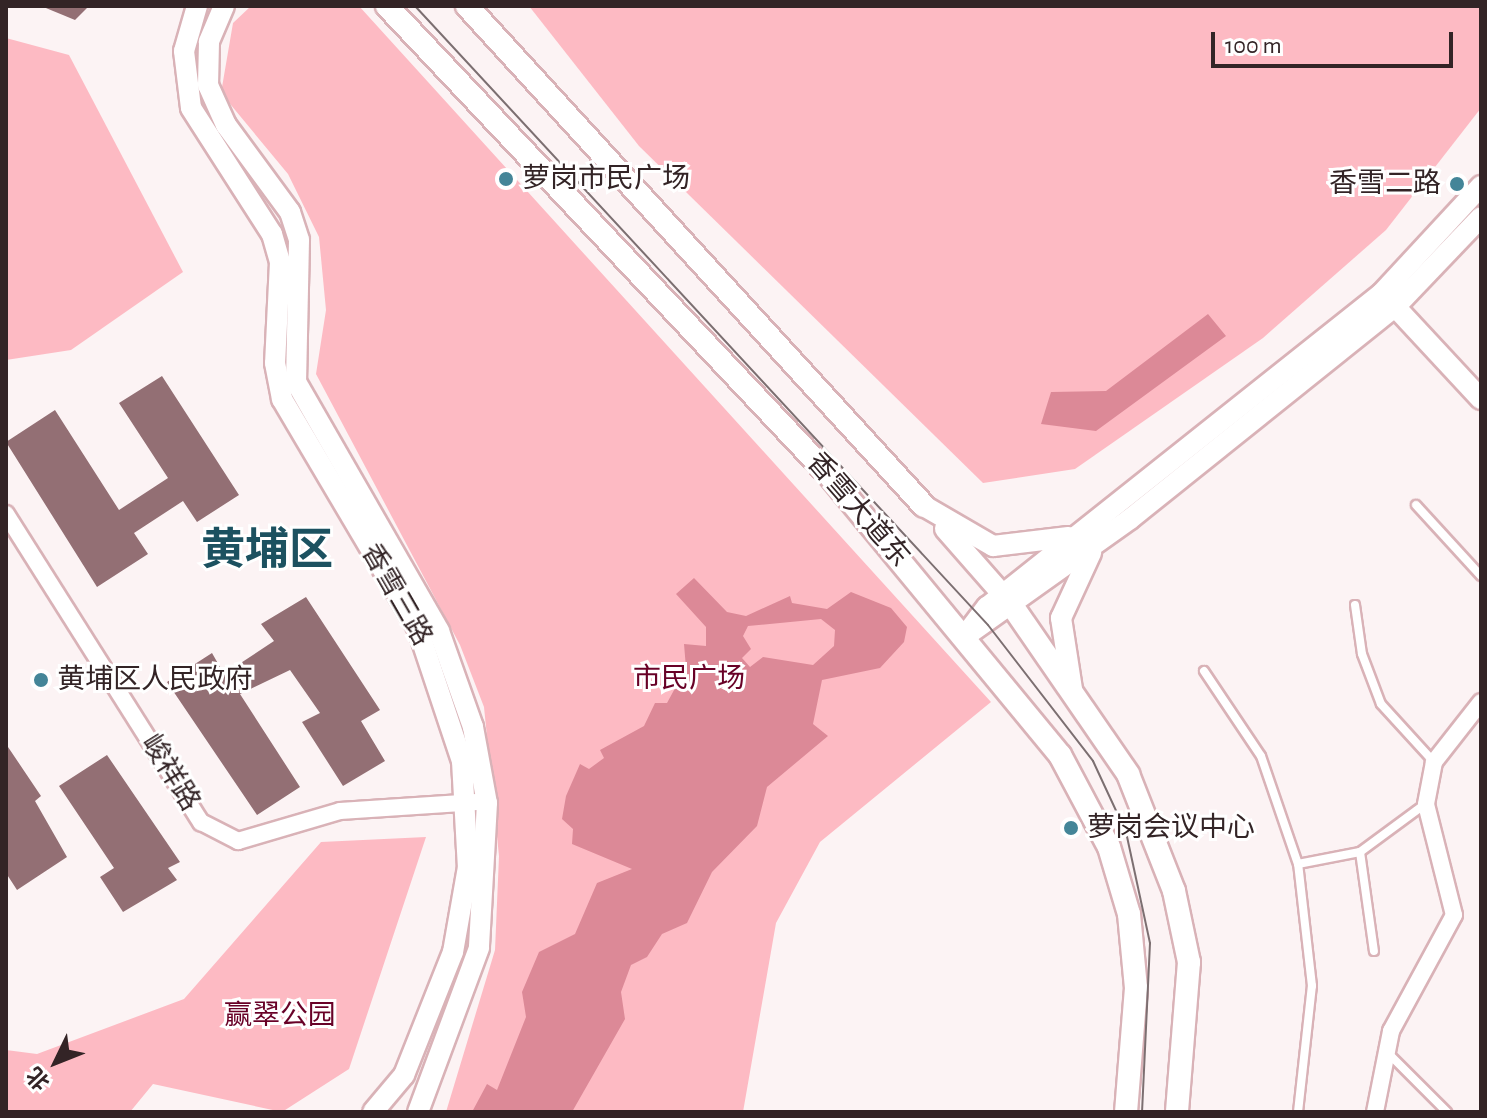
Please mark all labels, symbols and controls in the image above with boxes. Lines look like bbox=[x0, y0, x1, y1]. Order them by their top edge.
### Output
scale bar bbox=[1215, 16, 1457, 66]
text: 100 m bbox=[1225, 34, 1282, 58]
place label: 萝岗市民广场 bbox=[522, 162, 690, 196]
place label: 香雪二路 bbox=[1329, 167, 1441, 201]
marker: 萝岗市民广场 bbox=[497, 170, 515, 188]
marker: 香雪二路 bbox=[1448, 175, 1466, 193]
street label: 香雪大道东 bbox=[799, 446, 917, 574]
district label: 黄埔区 bbox=[201, 525, 333, 577]
street label: 香雪三路 bbox=[353, 538, 439, 652]
park label: 市民广场 bbox=[633, 662, 745, 696]
place label: 黄埔区人民政府 bbox=[57, 663, 253, 697]
marker: 黄埔区人民政府 bbox=[32, 671, 50, 689]
street label: 峻祥路 bbox=[133, 728, 207, 818]
place label: 萝岗会议中心 bbox=[1087, 811, 1255, 845]
marker: 萝岗会议中心 bbox=[1062, 819, 1080, 837]
park label: 赢翠公园 bbox=[224, 999, 336, 1033]
north arrow bbox=[16, 1022, 96, 1102]
text: 北 bbox=[23, 1063, 54, 1094]

